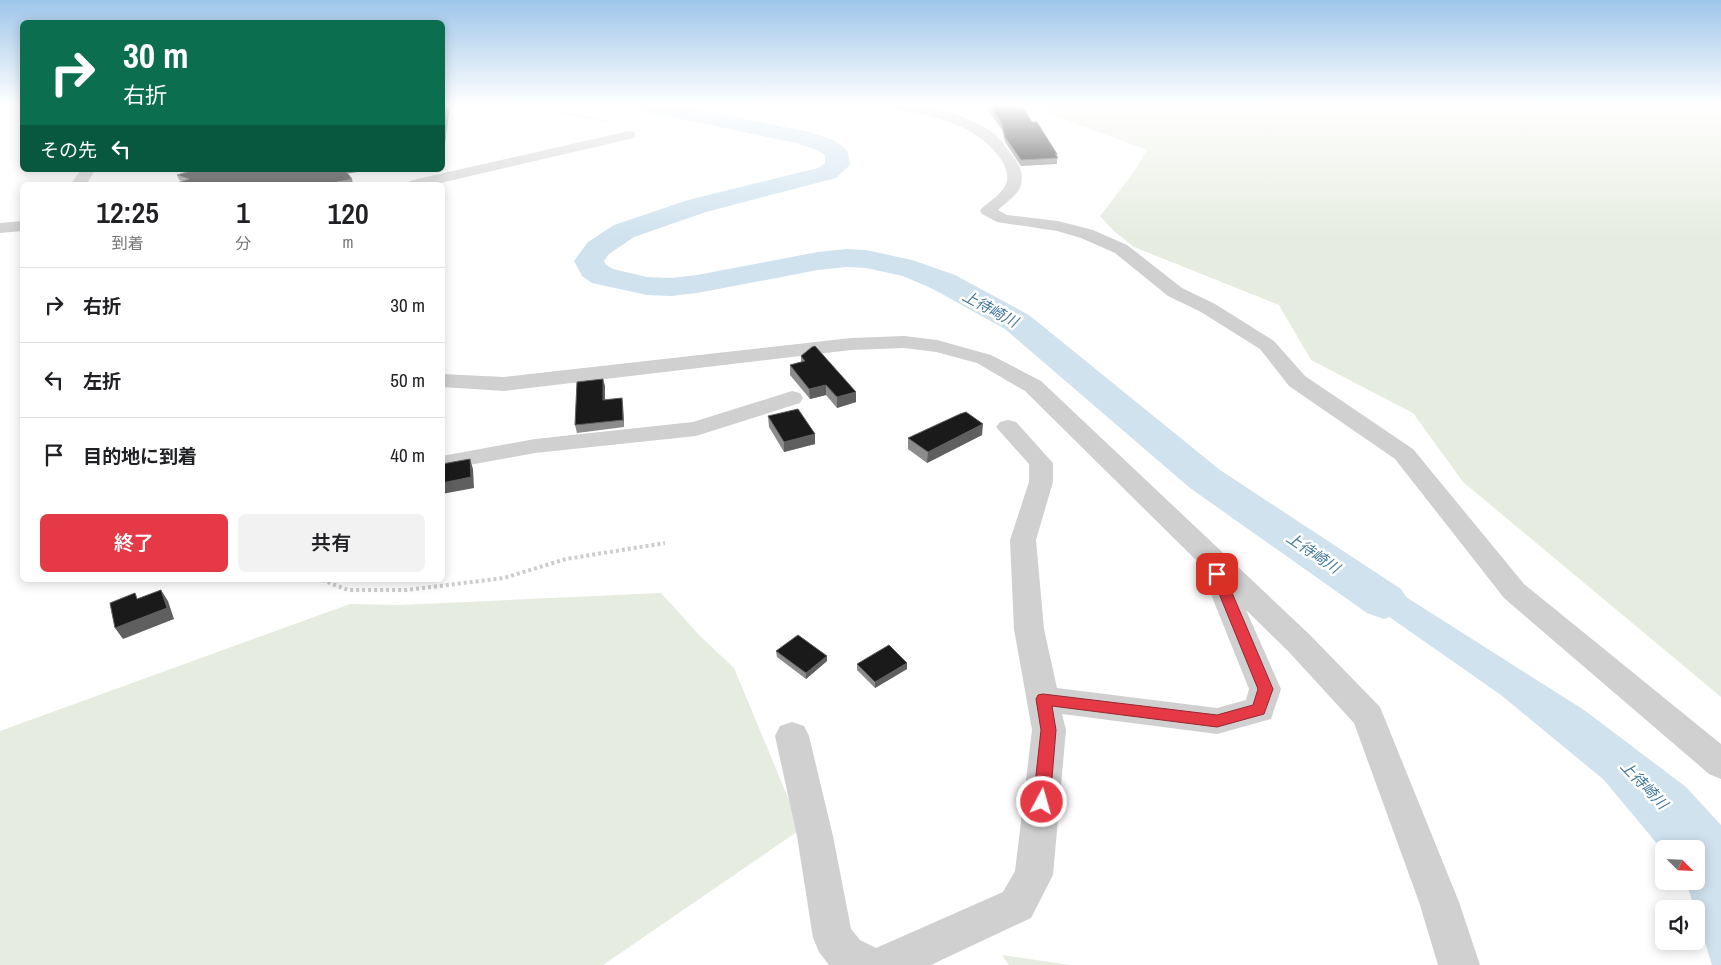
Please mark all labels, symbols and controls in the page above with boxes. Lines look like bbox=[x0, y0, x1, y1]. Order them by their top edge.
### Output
text: 30 m bbox=[123, 32, 188, 79]
icon: right bbox=[40, 40, 105, 105]
text: 右折 bbox=[123, 80, 167, 110]
icon: left bbox=[107, 135, 135, 163]
text: その先 bbox=[40, 137, 97, 163]
text: 12:25 bbox=[96, 192, 159, 232]
text: 1 bbox=[236, 192, 250, 232]
text: 120 bbox=[328, 193, 369, 233]
text: m bbox=[343, 231, 354, 253]
text: 到着 bbox=[112, 232, 144, 254]
text: 分 bbox=[235, 232, 251, 254]
water label: 上待崎川 bbox=[959, 285, 1023, 333]
icon: right bbox=[40, 291, 68, 319]
text: 30 m bbox=[390, 292, 425, 318]
text: 右折 bbox=[83, 293, 121, 319]
icon: left bbox=[40, 366, 68, 394]
text: 50 m bbox=[390, 367, 425, 393]
text: 左折 bbox=[83, 368, 121, 394]
icon: arrive bbox=[40, 441, 68, 469]
text: 40 m bbox=[390, 442, 425, 468]
text: 目的地に到着 bbox=[83, 443, 197, 469]
button: 終了 bbox=[40, 514, 228, 572]
button: 共有 bbox=[238, 514, 425, 572]
water label: 上待崎川 bbox=[1283, 527, 1346, 579]
pin bbox=[1196, 553, 1238, 595]
icon: arrive bbox=[1203, 560, 1231, 588]
water label: 上待崎川 bbox=[1616, 756, 1674, 815]
position arrow bbox=[1015, 775, 1067, 827]
north arrow bbox=[1655, 840, 1705, 890]
map controls bbox=[1655, 840, 1705, 950]
button: sound bbox=[1655, 900, 1705, 950]

